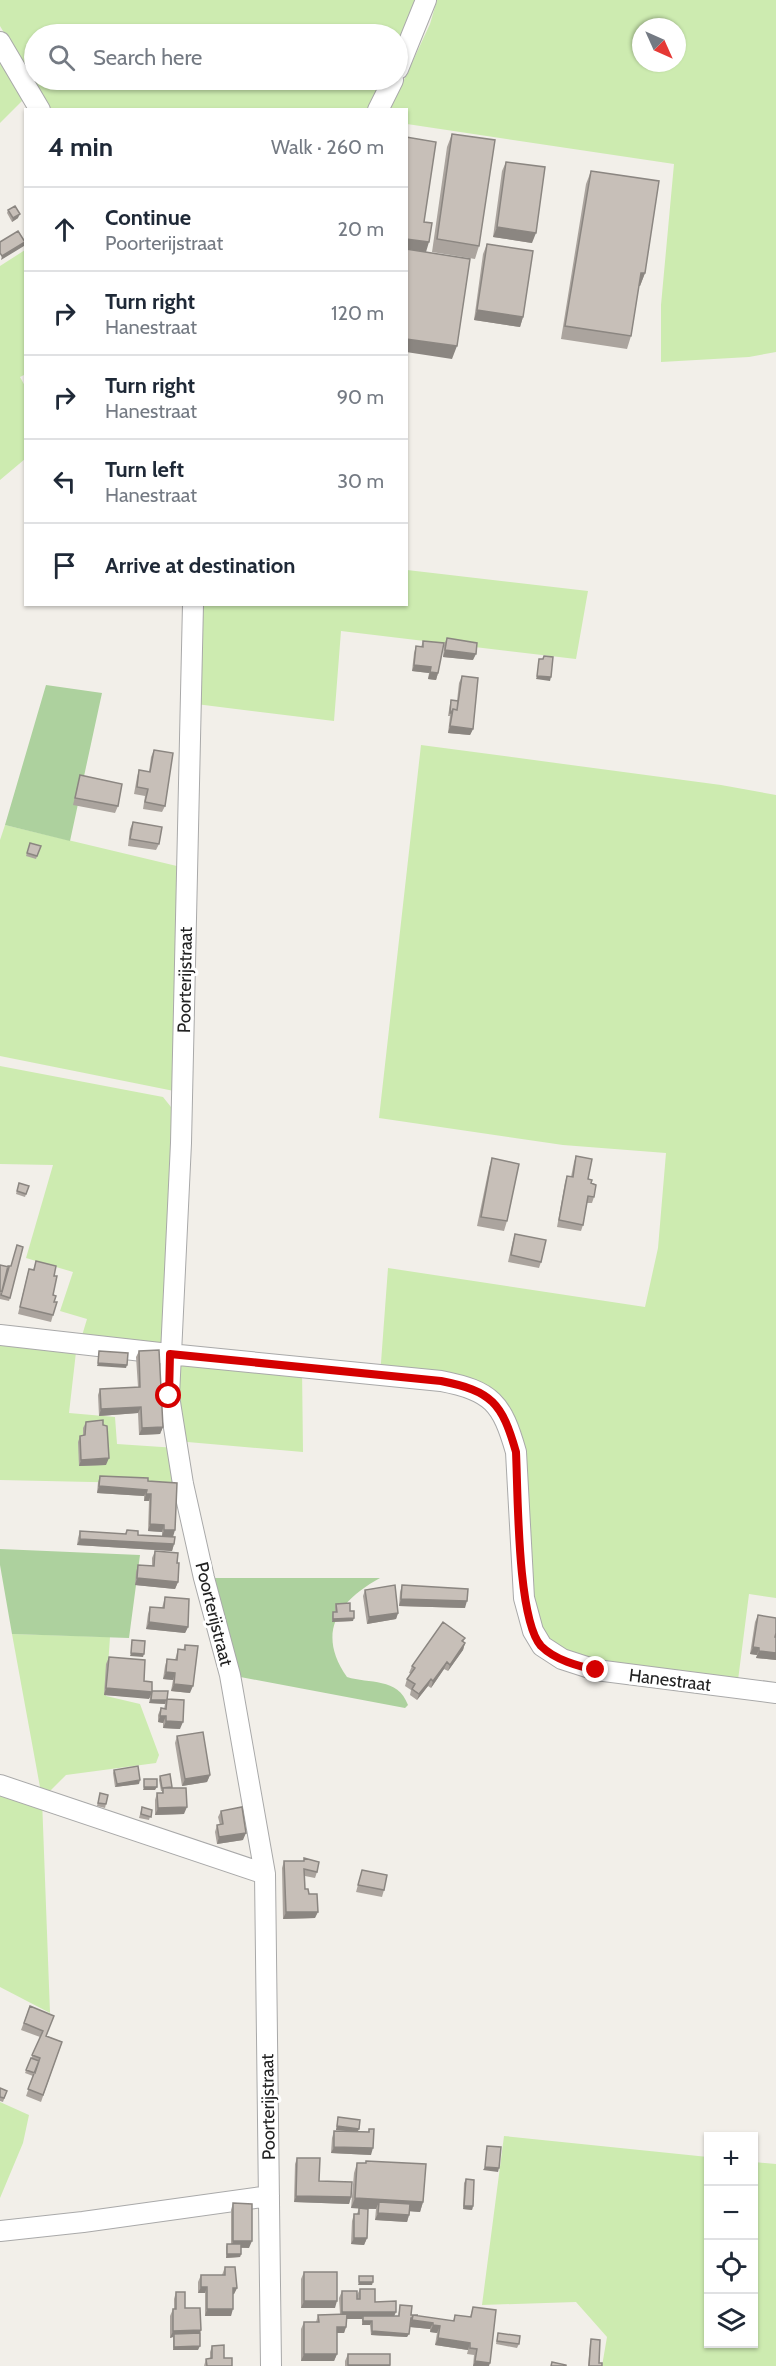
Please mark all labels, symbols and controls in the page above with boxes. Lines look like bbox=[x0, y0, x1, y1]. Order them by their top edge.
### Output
north arrow bbox=[632, 18, 686, 72]
search box bbox=[24, 24, 408, 90]
icon: search bbox=[45, 41, 78, 74]
text: Search here bbox=[93, 44, 202, 71]
text: 4 min bbox=[48, 131, 113, 163]
text: Walk · 260 m bbox=[271, 135, 384, 159]
text: Continue bbox=[105, 204, 191, 231]
icon: ahead bbox=[48, 213, 81, 246]
text: 20 m bbox=[338, 217, 384, 241]
text: Poorterijstraat bbox=[105, 231, 223, 255]
text: Turn right bbox=[105, 288, 195, 315]
icon: right bbox=[48, 297, 81, 330]
text: 120 m bbox=[331, 301, 384, 325]
text: Hanestraat bbox=[105, 315, 197, 339]
text: Turn right bbox=[105, 372, 195, 399]
icon: right bbox=[48, 381, 81, 414]
text: 90 m bbox=[337, 385, 384, 409]
text: Hanestraat bbox=[105, 399, 197, 423]
text: Turn left bbox=[105, 456, 184, 483]
icon: left bbox=[48, 465, 81, 498]
text: 30 m bbox=[337, 469, 384, 493]
text: Hanestraat bbox=[105, 483, 197, 507]
icon: arrive bbox=[48, 549, 81, 582]
text: Arrive at destination bbox=[105, 552, 295, 579]
street label: Poorterijstraat bbox=[173, 927, 197, 1033]
route start bbox=[155, 1382, 181, 1408]
street label: Poorterijstraat bbox=[190, 1560, 238, 1668]
route end bbox=[582, 1656, 608, 1682]
street label: Hanestraat bbox=[628, 1664, 712, 1696]
street label: Poorterijstraat bbox=[256, 2054, 280, 2160]
map controls bbox=[704, 2132, 758, 2348]
button: + bbox=[704, 2132, 758, 2186]
button: − bbox=[704, 2186, 758, 2240]
button: locate bbox=[704, 2240, 758, 2294]
button: layers bbox=[704, 2294, 758, 2348]

